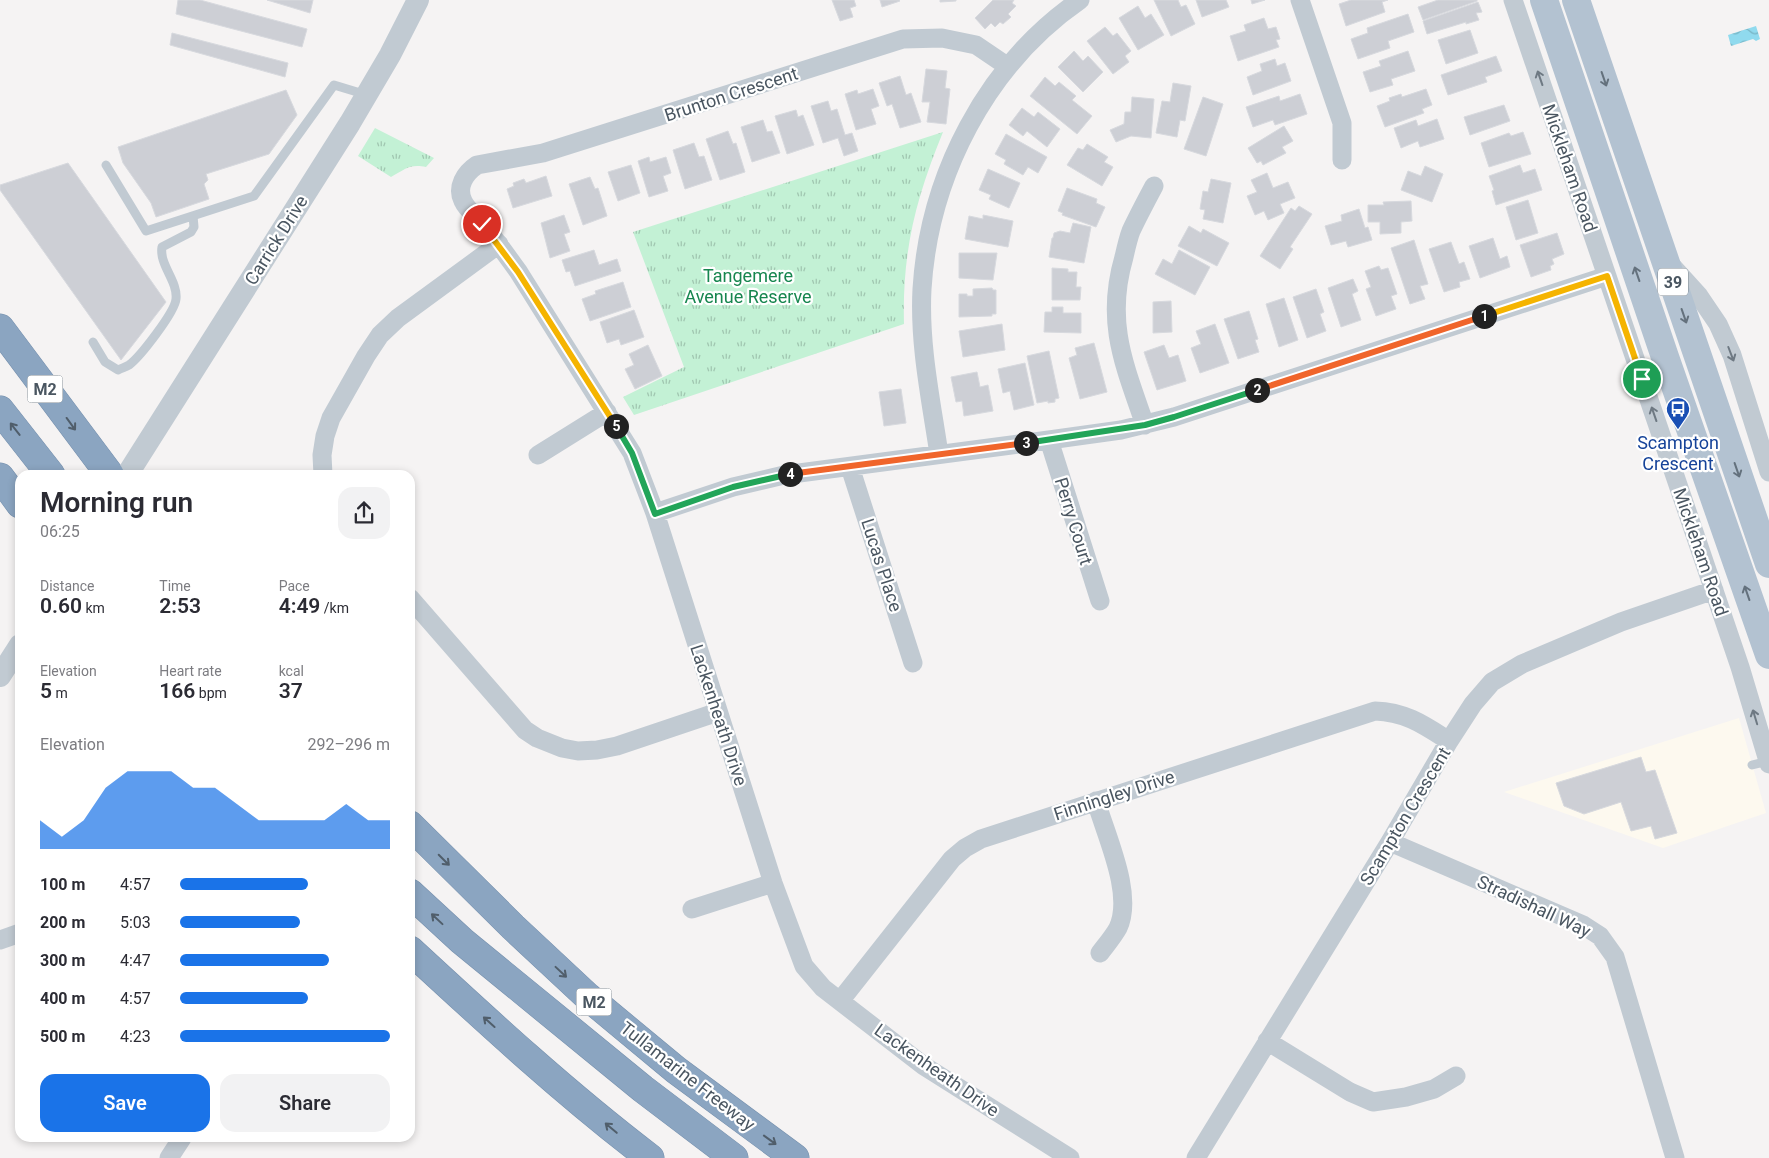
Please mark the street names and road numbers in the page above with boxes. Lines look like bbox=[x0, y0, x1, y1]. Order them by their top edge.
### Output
street label: Brunton Crescent bbox=[662, 63, 800, 125]
street label: Mickleham Road bbox=[1538, 101, 1602, 235]
street label: Carrick Drive bbox=[240, 191, 312, 289]
road number: 39 bbox=[1658, 268, 1688, 296]
road number: M2 bbox=[28, 376, 62, 402]
street label: Perry Court bbox=[1051, 475, 1097, 567]
street label: Mickleham Road bbox=[1669, 485, 1733, 619]
street label: Lucas Place bbox=[857, 516, 907, 614]
street label: Lackenheath Drive bbox=[686, 642, 752, 788]
street label: Scampton Crescent bbox=[1355, 743, 1455, 889]
street label: Finningley Drive bbox=[1051, 766, 1177, 824]
street label: Stradishall Way bbox=[1474, 871, 1594, 942]
road number: M2 bbox=[576, 989, 612, 1016]
street label: Tullamarine Freeway bbox=[617, 1017, 760, 1135]
street label: Lackenheath Drive bbox=[871, 1019, 1003, 1121]

